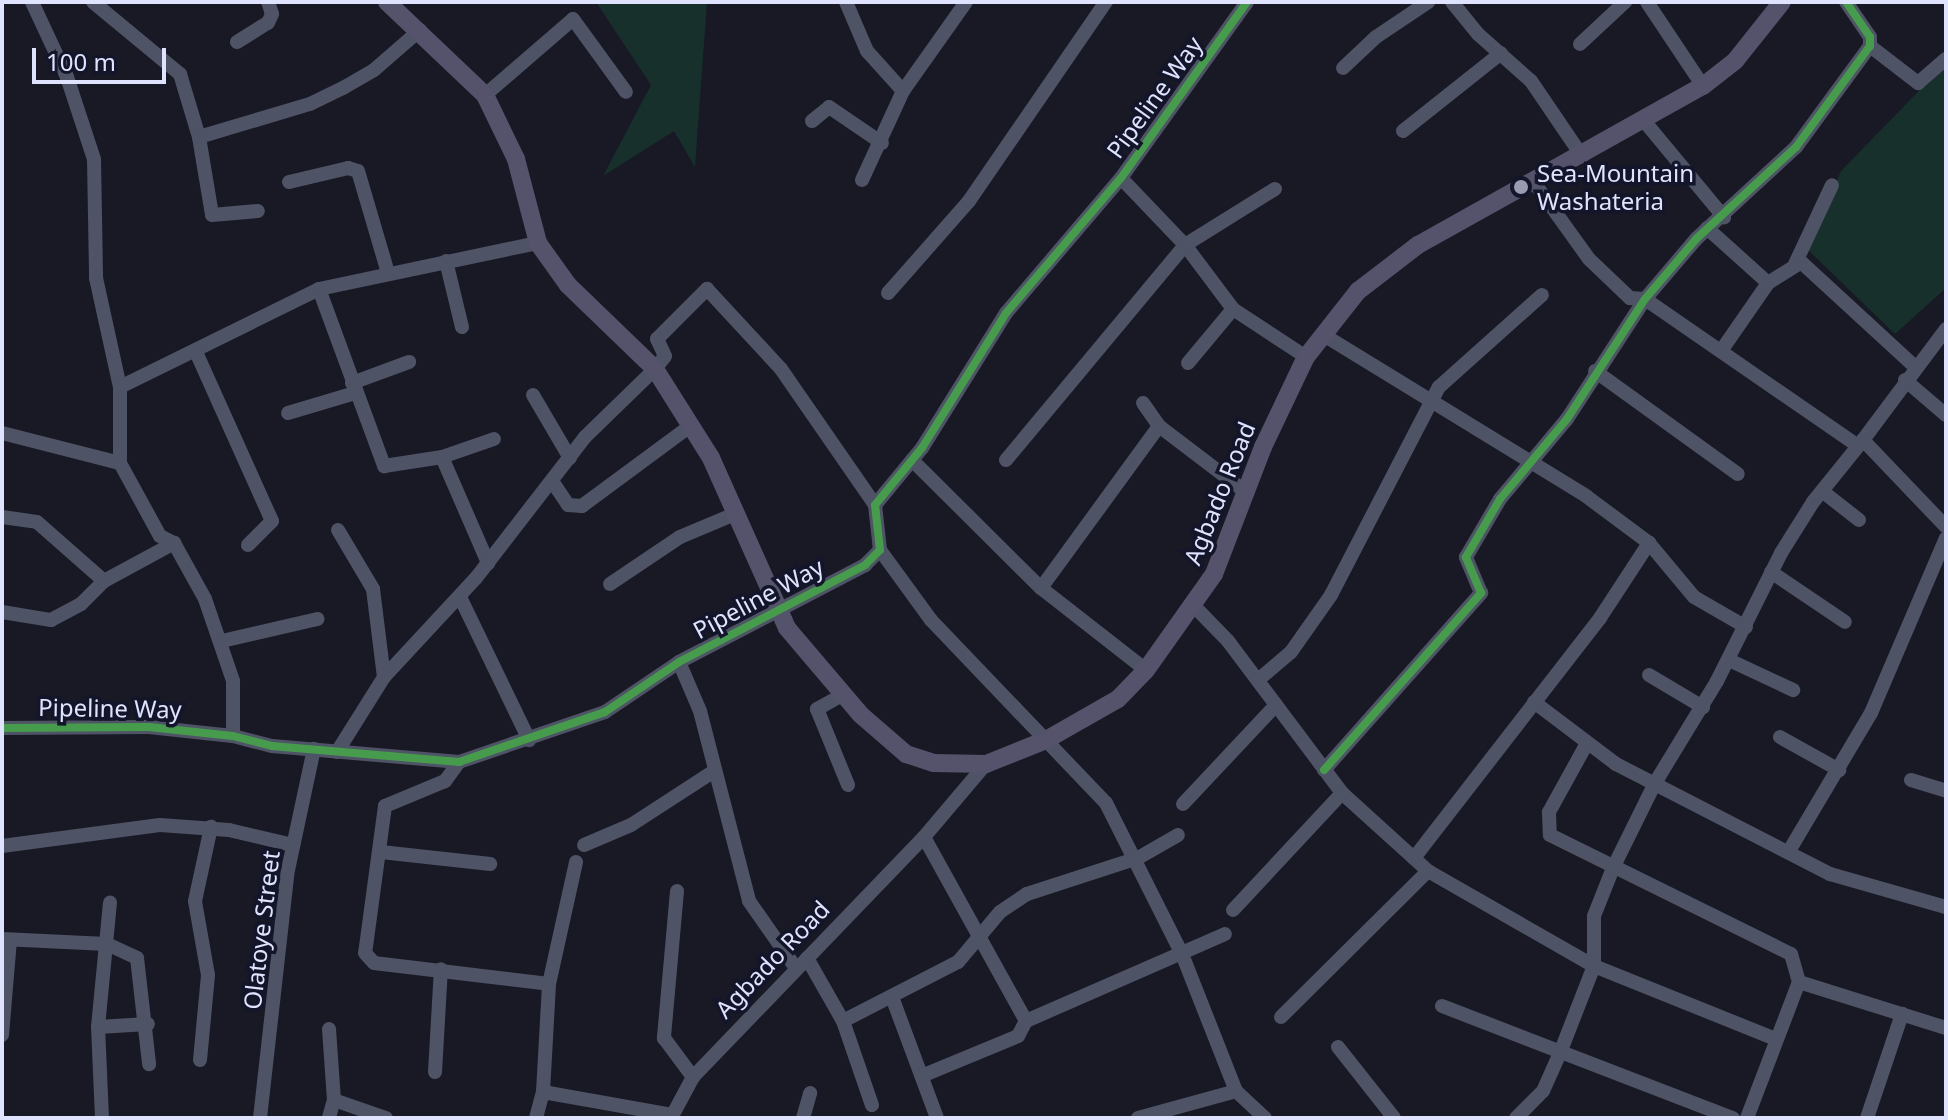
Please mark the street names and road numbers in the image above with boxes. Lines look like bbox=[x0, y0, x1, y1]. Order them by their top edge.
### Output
street label: Pipeline Way bbox=[1100, 30, 1208, 164]
street label: Agbado Road bbox=[1177, 417, 1261, 569]
street label: Pipeline Way bbox=[688, 552, 828, 644]
street label: Pipeline Way bbox=[38, 692, 182, 724]
street label: Olatoye Street bbox=[237, 849, 285, 1011]
street label: Agbado Road bbox=[709, 895, 835, 1023]

